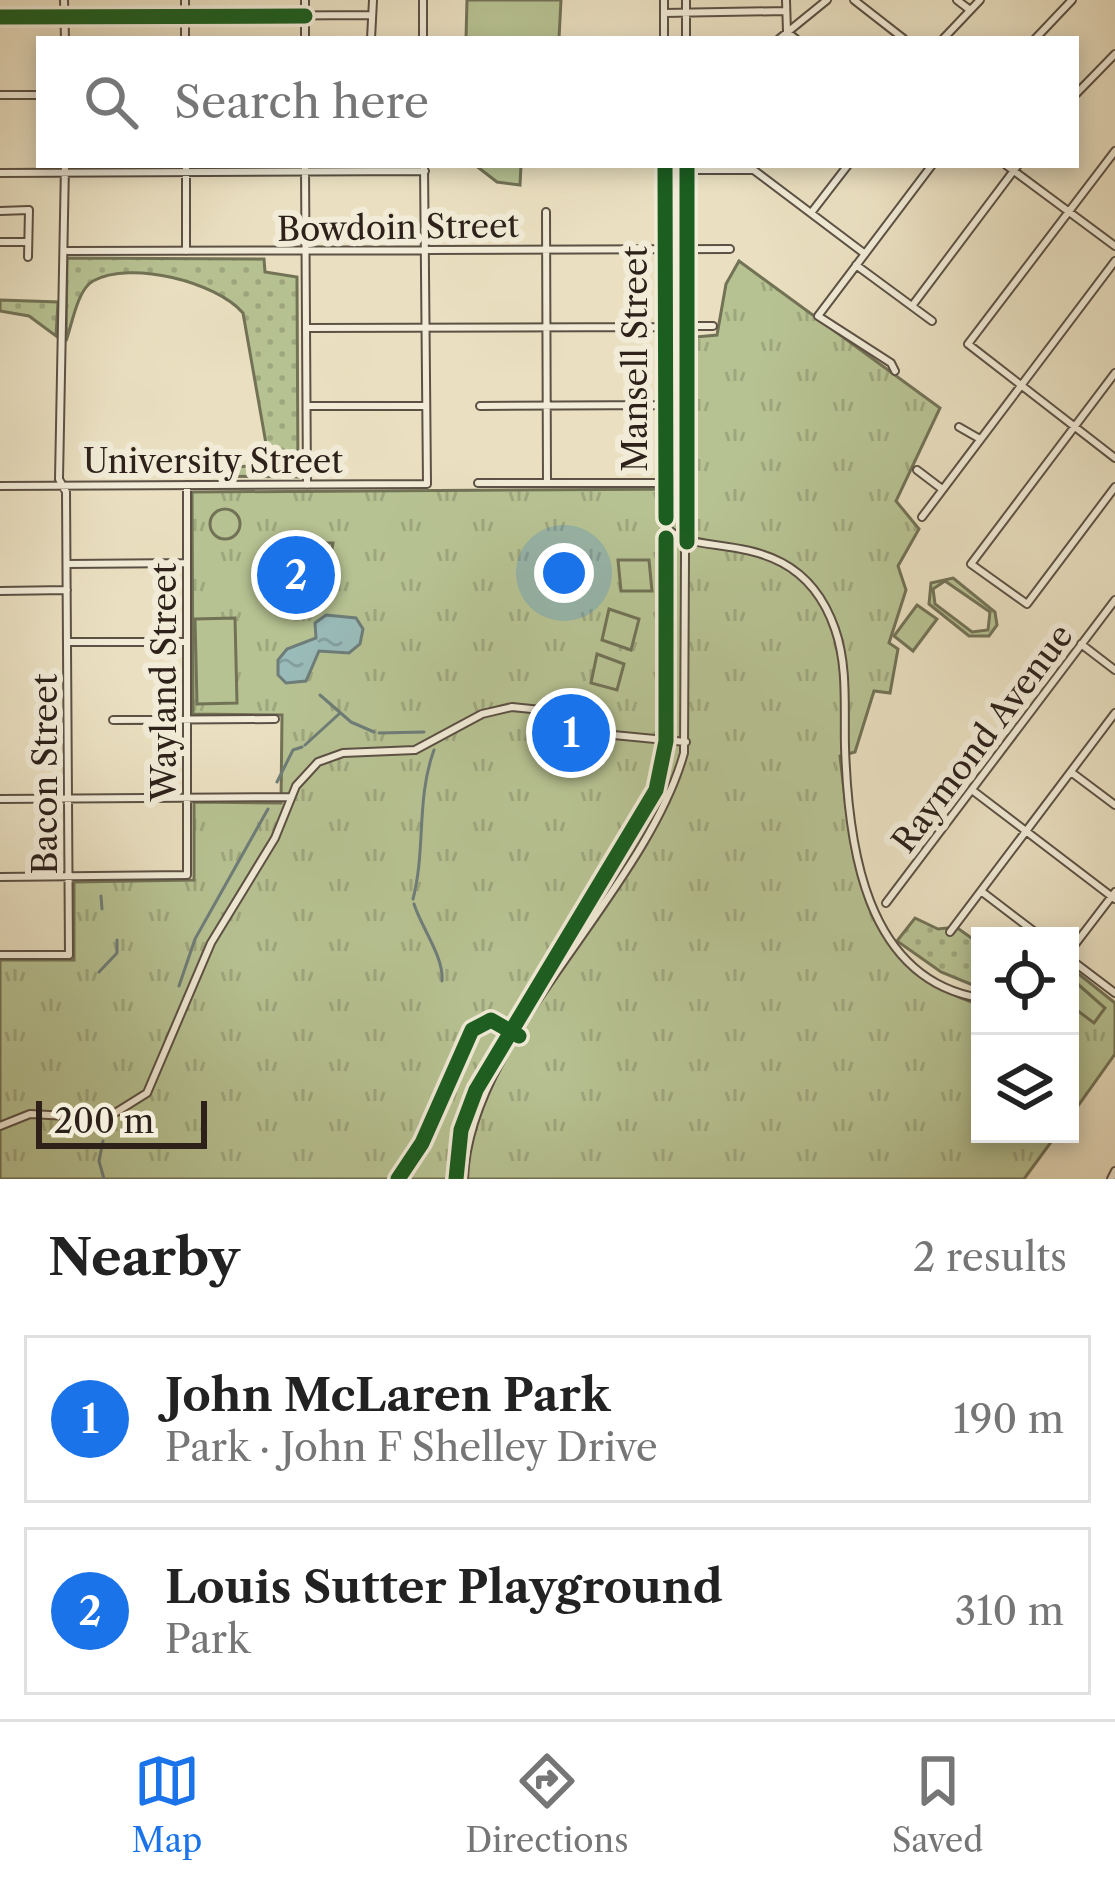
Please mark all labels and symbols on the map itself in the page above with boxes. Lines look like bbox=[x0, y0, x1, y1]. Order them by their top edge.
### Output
street label: Bowdoin Street bbox=[277, 205, 520, 250]
street label: Mansell Street bbox=[615, 246, 656, 472]
street label: University Street bbox=[83, 441, 343, 482]
pin: 2 bbox=[257, 530, 335, 620]
your location bbox=[534, 543, 594, 603]
street label: Wayland Street bbox=[144, 563, 185, 802]
street label: Raymond Avenue bbox=[883, 616, 1082, 861]
street label: Bacon Street bbox=[25, 673, 66, 875]
pin: 1 bbox=[532, 688, 610, 778]
scale bar bbox=[36, 1095, 207, 1148]

